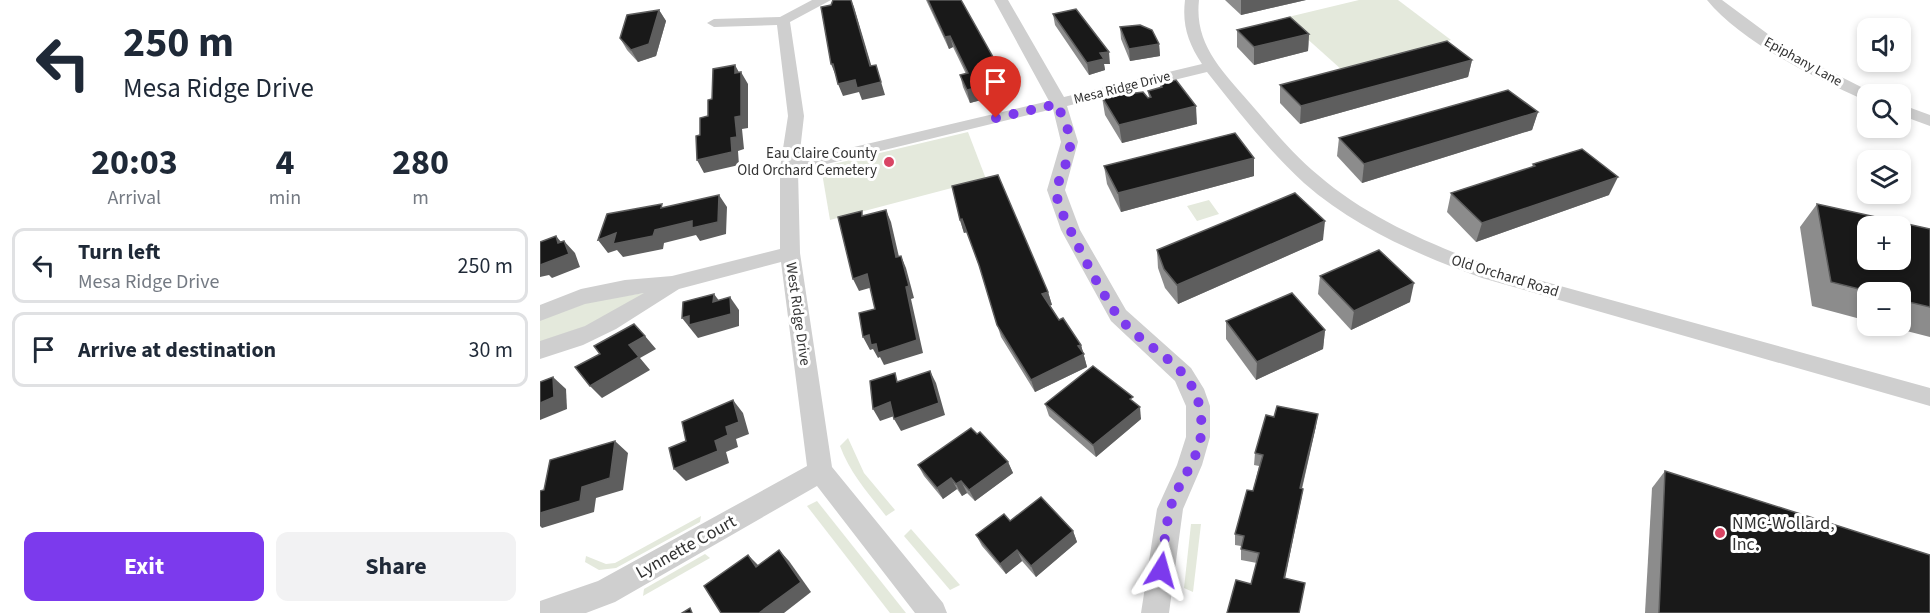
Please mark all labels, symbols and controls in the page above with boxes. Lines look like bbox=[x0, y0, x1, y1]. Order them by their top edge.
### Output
text: 250 m bbox=[123, 13, 234, 73]
map controls bbox=[1857, 18, 1911, 336]
button: sound bbox=[1857, 18, 1911, 72]
icon: left bbox=[24, 24, 102, 102]
street label: Epiphany Lane bbox=[1760, 32, 1846, 92]
pin bbox=[970, 56, 1021, 118]
icon: arrive bbox=[979, 65, 1012, 98]
street label: Mesa Ridge Drive bbox=[1072, 66, 1172, 110]
text: Mesa Ridge Drive bbox=[123, 69, 314, 108]
button: search bbox=[1857, 84, 1911, 138]
text: 20:03 bbox=[91, 137, 178, 188]
text: 4 bbox=[275, 137, 294, 188]
text: 280 bbox=[392, 137, 449, 188]
place label: Eau Claire County Old Orchard Cemetery bbox=[737, 143, 877, 181]
button: layers bbox=[1857, 150, 1911, 204]
marker: Eau Claire County Old Orchard Cemetery bbox=[882, 155, 896, 169]
text: Arrival bbox=[107, 184, 161, 212]
text: min bbox=[269, 184, 301, 212]
text: m bbox=[412, 184, 429, 212]
button: + bbox=[1857, 216, 1911, 270]
text: Turn left bbox=[78, 236, 160, 268]
icon: left bbox=[27, 249, 60, 282]
text: 250 m bbox=[458, 250, 513, 282]
street label: Old Orchard Road bbox=[1449, 250, 1561, 302]
street label: West Ridge Drive bbox=[780, 261, 816, 367]
text: Mesa Ridge Drive bbox=[78, 268, 219, 296]
button: − bbox=[1857, 282, 1911, 336]
icon: arrive bbox=[27, 333, 60, 366]
text: Arrive at destination bbox=[78, 334, 276, 366]
text: 30 m bbox=[468, 334, 513, 366]
street label: Lynnette Court bbox=[631, 509, 741, 585]
place label: NMC-Wollard, Inc. bbox=[1732, 511, 1835, 557]
marker: NMC-Wollard, Inc. bbox=[1713, 526, 1727, 540]
button: Exit bbox=[24, 532, 264, 601]
button: Share bbox=[276, 532, 516, 601]
position arrow bbox=[1129, 538, 1193, 602]

